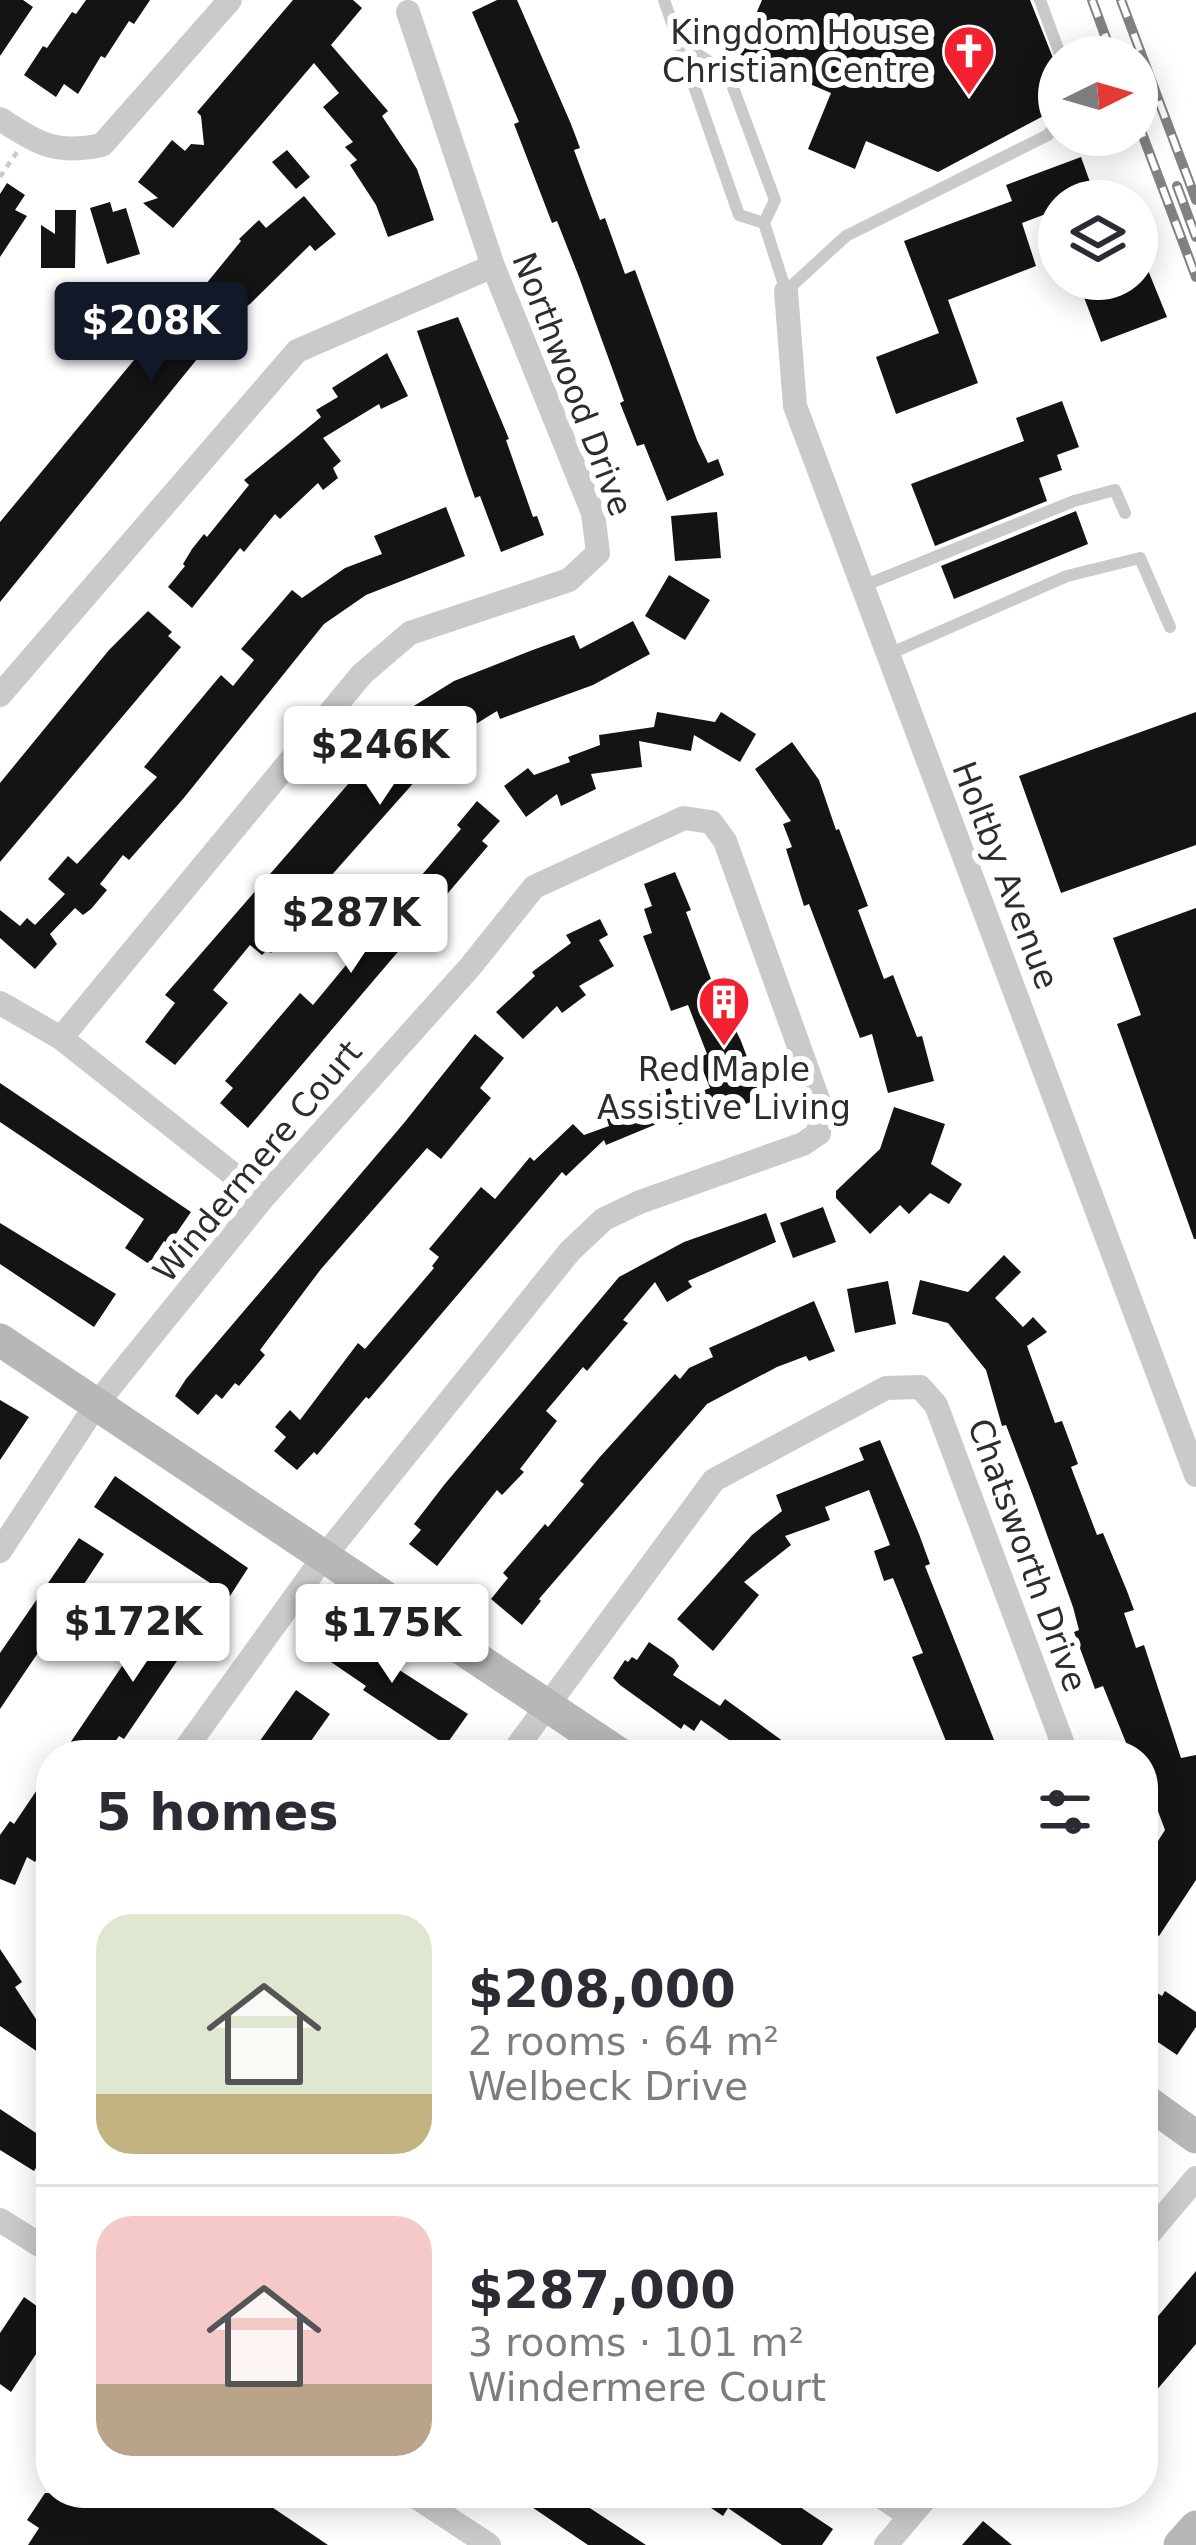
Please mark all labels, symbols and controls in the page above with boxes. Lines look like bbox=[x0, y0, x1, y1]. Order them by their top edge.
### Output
place label: Kingdom House Christian Centre bbox=[662, 13, 930, 90]
church icon: Kingdom House Christian Centre bbox=[941, 23, 997, 97]
north arrow bbox=[1038, 36, 1158, 156]
map controls bbox=[1038, 36, 1158, 300]
button: layers bbox=[1038, 180, 1158, 300]
street label: Northwood Drive bbox=[504, 247, 641, 521]
pin: $208K bbox=[67, 282, 235, 384]
text: $208K bbox=[82, 298, 220, 343]
pin: $246K bbox=[296, 706, 464, 808]
text: $246K bbox=[311, 722, 449, 767]
street label: Holtby Avenue bbox=[944, 756, 1067, 995]
pin: $287K bbox=[267, 874, 435, 976]
text: $287K bbox=[282, 890, 420, 935]
building icon: Red Maple Assistive Living bbox=[696, 974, 752, 1048]
street label: Windermere Court bbox=[145, 1033, 370, 1290]
place label: Red Maple Assistive Living bbox=[597, 1050, 851, 1127]
street label: Chatsworth Drive bbox=[960, 1413, 1095, 1697]
pin: $172K bbox=[49, 1583, 217, 1685]
pin: $175K bbox=[308, 1584, 476, 1686]
text: $172K bbox=[64, 1599, 202, 1644]
text: $175K bbox=[323, 1600, 461, 1645]
icon: filters bbox=[1032, 1779, 1098, 1845]
text: 5 homes bbox=[96, 1783, 339, 1842]
text: $208,000 bbox=[468, 1960, 736, 2019]
icon: home bbox=[192, 1962, 336, 2106]
text: 2 rooms · 64 m² bbox=[468, 2019, 779, 2064]
text: Welbeck Drive bbox=[468, 2064, 748, 2109]
text: $287,000 bbox=[468, 2261, 736, 2320]
icon: home bbox=[192, 2264, 336, 2408]
text: 3 rooms · 101 m² bbox=[468, 2320, 804, 2365]
text: Windermere Court bbox=[468, 2365, 826, 2410]

